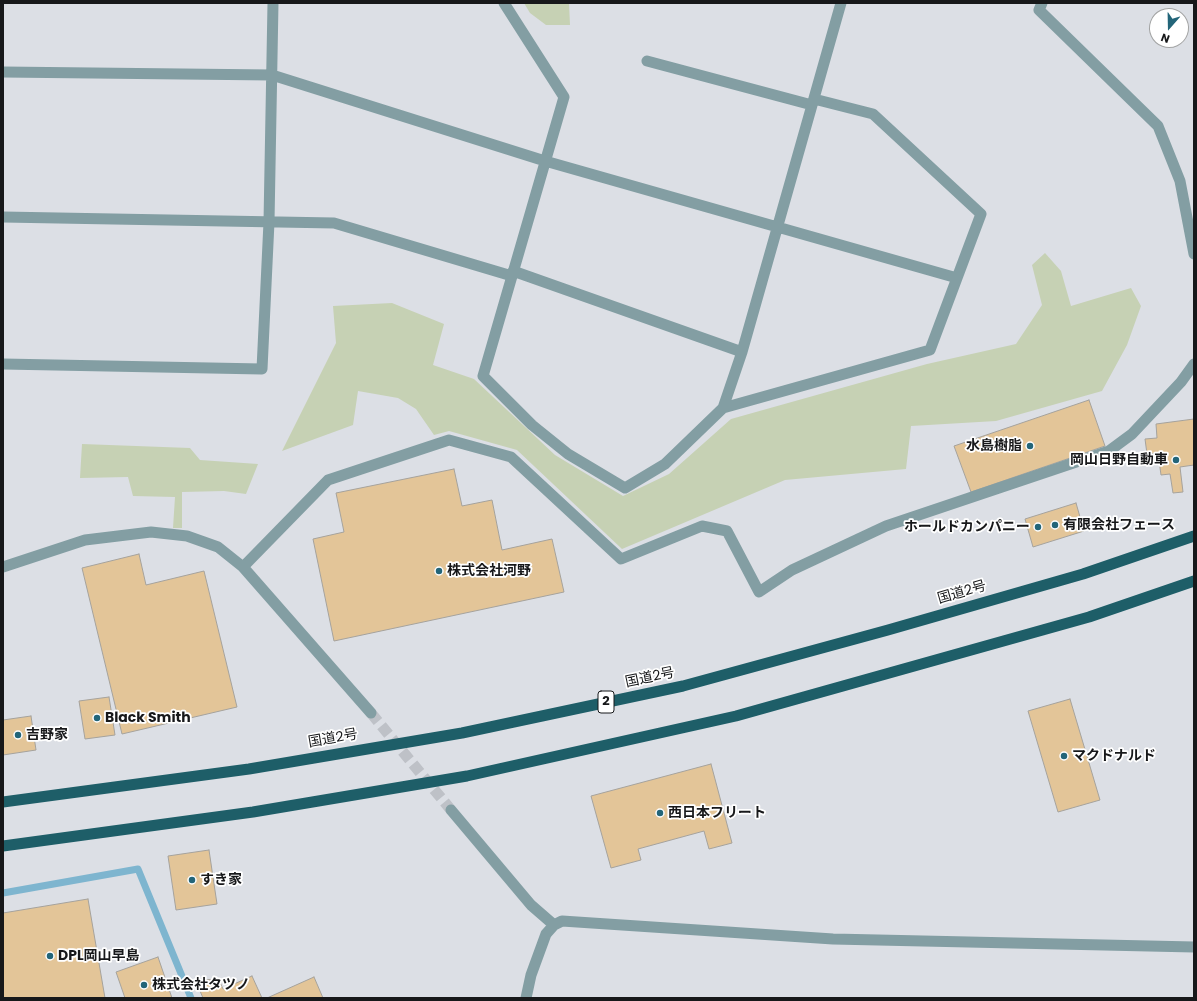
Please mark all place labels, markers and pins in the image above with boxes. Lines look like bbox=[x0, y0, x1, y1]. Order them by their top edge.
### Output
place label: 水島樹脂 bbox=[966, 438, 1022, 454]
marker: 水島樹脂 bbox=[1025, 441, 1035, 451]
place label: 岡山日野自動車 bbox=[1070, 452, 1168, 468]
marker: 岡山日野自動車 bbox=[1171, 455, 1181, 465]
place label: 有限会社フェース bbox=[1063, 517, 1175, 533]
place label: ホールドカンパニー bbox=[904, 519, 1030, 535]
marker: 有限会社フェース bbox=[1050, 520, 1060, 530]
marker: ホールドカンパニー bbox=[1033, 522, 1043, 532]
place label: 株式会社河野 bbox=[447, 563, 531, 579]
marker: 株式会社河野 bbox=[434, 566, 444, 576]
place label: Black Smith bbox=[105, 710, 191, 726]
marker: Black Smith bbox=[92, 713, 102, 723]
place label: 吉野家 bbox=[26, 727, 68, 743]
marker: 吉野家 bbox=[13, 730, 23, 740]
place label: マクドナルド bbox=[1072, 748, 1156, 764]
marker: マクドナルド bbox=[1059, 751, 1069, 761]
place label: 西日本フリート bbox=[668, 805, 766, 821]
marker: 西日本フリート bbox=[655, 808, 665, 818]
place label: すき家 bbox=[200, 872, 242, 888]
marker: すき家 bbox=[187, 875, 197, 885]
place label: DPL岡山早島 bbox=[58, 948, 140, 964]
marker: DPL岡山早島 bbox=[45, 951, 55, 961]
place label: 株式会社タツノ bbox=[152, 977, 250, 993]
marker: 株式会社タツノ bbox=[139, 980, 149, 990]

